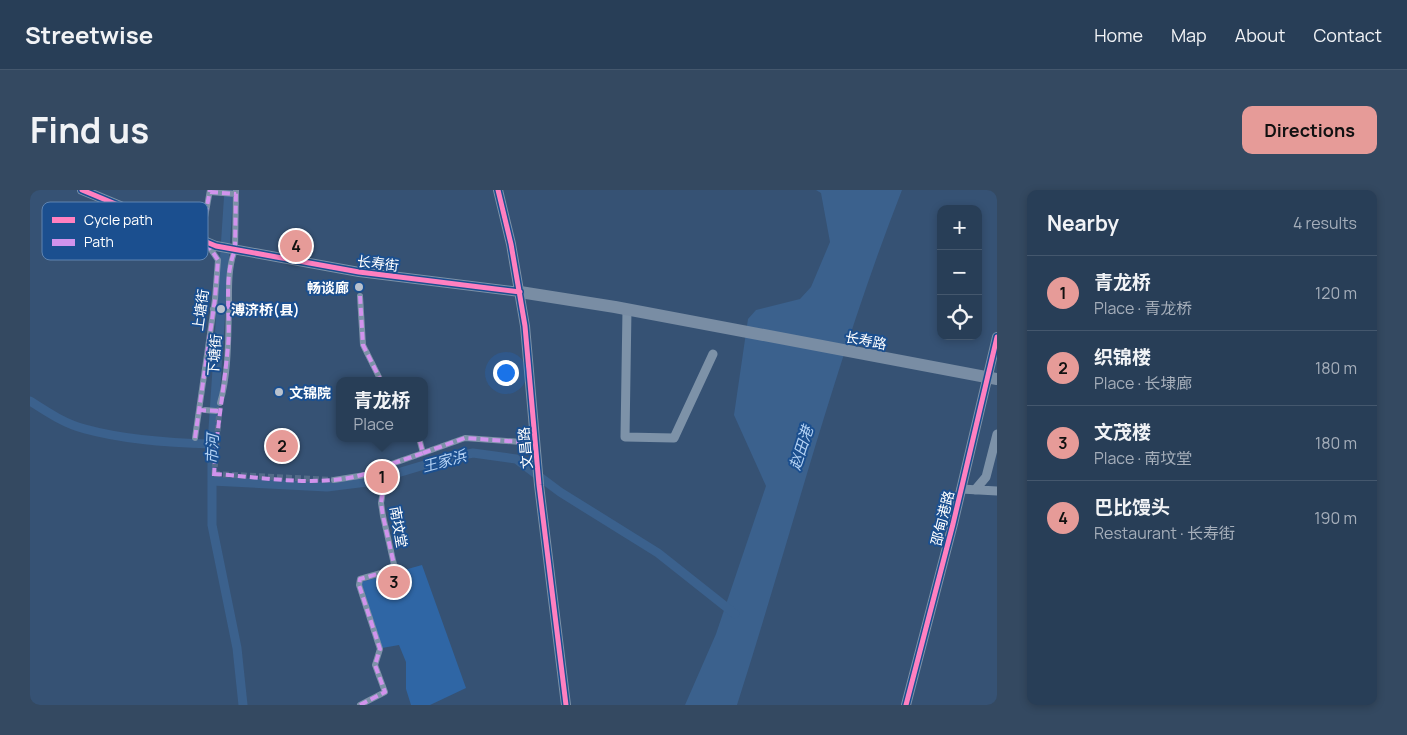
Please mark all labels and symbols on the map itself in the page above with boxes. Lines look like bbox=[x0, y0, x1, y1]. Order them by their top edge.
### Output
legend bbox=[42, 202, 208, 260]
text: Cycle path bbox=[84, 210, 153, 229]
pin: 4 bbox=[280, 227, 312, 265]
text: Path bbox=[84, 232, 114, 251]
street label: 长寿街 bbox=[356, 251, 400, 275]
place label: 畅谈廊 bbox=[307, 278, 349, 297]
marker: 畅谈廊 bbox=[353, 281, 365, 293]
street label: 上塘街 bbox=[188, 288, 212, 332]
place label: 溥济桥(县) bbox=[231, 300, 300, 319]
marker: 溥济桥(县) bbox=[215, 303, 227, 315]
street label: 长寿路 bbox=[844, 327, 888, 353]
street label: 下塘街 bbox=[203, 333, 225, 377]
your location bbox=[493, 360, 519, 386]
place label: 文锦院 bbox=[289, 383, 331, 402]
marker: 文锦院 bbox=[273, 386, 285, 398]
water label: 赵田港 bbox=[784, 421, 819, 473]
street label: 文昌路 bbox=[514, 426, 536, 470]
pin: 2 bbox=[266, 427, 298, 465]
water label: 市河 bbox=[201, 431, 223, 464]
water label: 王家浜 bbox=[420, 445, 470, 477]
pin: 1 bbox=[366, 458, 398, 496]
street label: 邵甸港路 bbox=[926, 489, 958, 547]
street label: 南坟堂 bbox=[386, 505, 412, 549]
pin: 3 bbox=[378, 563, 410, 601]

